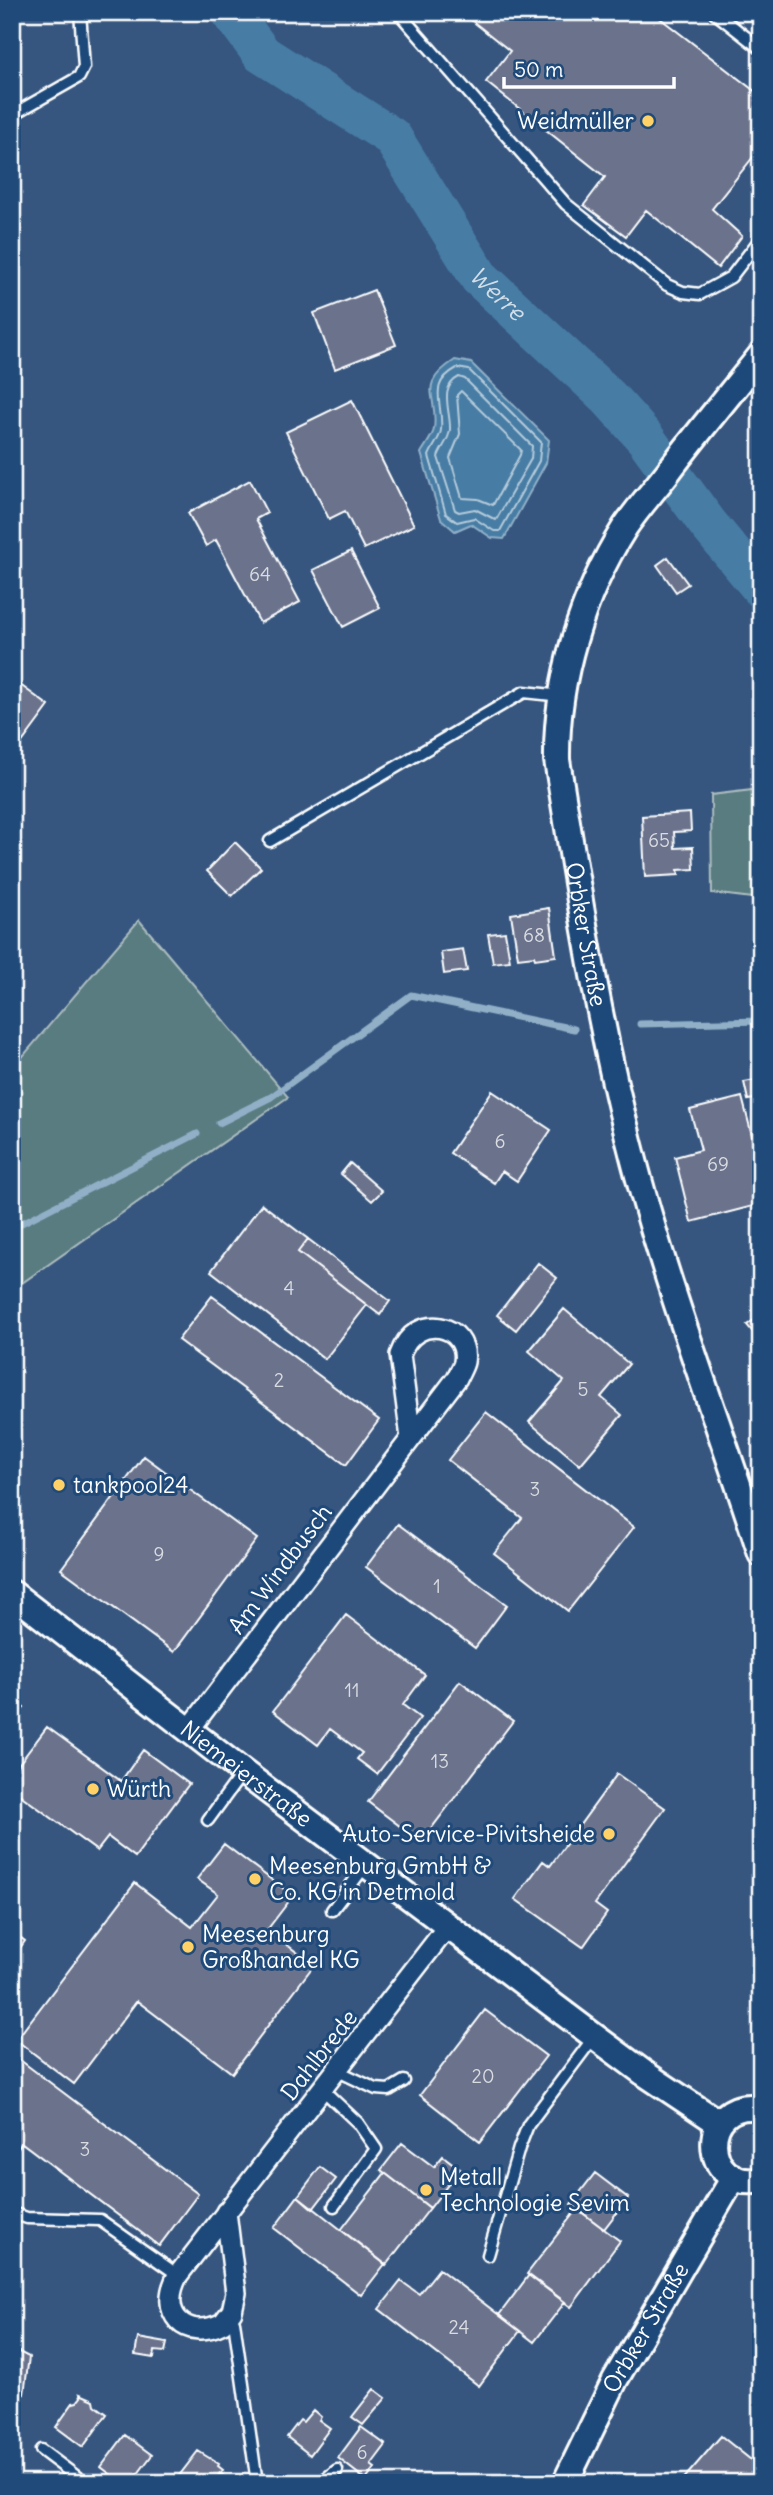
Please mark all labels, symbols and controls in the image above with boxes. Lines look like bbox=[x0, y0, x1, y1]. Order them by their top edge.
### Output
scale bar bbox=[504, 46, 673, 90]
text: 50 m bbox=[514, 56, 563, 83]
place label: Weidmüller bbox=[517, 106, 635, 135]
marker: Weidmüller bbox=[640, 113, 656, 129]
water label: Werre bbox=[464, 260, 534, 328]
house number: 64 bbox=[249, 562, 271, 586]
house number: 65 bbox=[648, 828, 670, 852]
street label: Orbker Straße bbox=[560, 860, 614, 1009]
house number: 68 bbox=[523, 923, 545, 947]
house number: 6 bbox=[495, 1129, 505, 1153]
house number: 69 bbox=[707, 1152, 729, 1176]
house number: 4 bbox=[284, 1276, 295, 1300]
house number: 2 bbox=[274, 1368, 284, 1392]
house number: 5 bbox=[578, 1377, 588, 1401]
place label: tankpool24 bbox=[73, 1470, 189, 1499]
marker: tankpool24 bbox=[51, 1477, 67, 1493]
house number: 3 bbox=[530, 1477, 540, 1501]
street label: Am Windbusch bbox=[221, 1498, 338, 1639]
house number: 9 bbox=[154, 1542, 164, 1566]
house number: 1 bbox=[433, 1574, 441, 1598]
house number: 11 bbox=[344, 1678, 360, 1702]
street label: Niemeierstraße bbox=[175, 1714, 318, 1833]
house number: 13 bbox=[431, 1749, 449, 1773]
place label: Würth bbox=[107, 1774, 171, 1803]
marker: Würth bbox=[85, 1781, 101, 1797]
place label: Auto-Service-Pivitsheide bbox=[342, 1819, 595, 1848]
marker: Auto-Service-Pivitsheide bbox=[601, 1826, 617, 1842]
place label: Meesenburg GmbH & Co. KG in Detmold bbox=[269, 1851, 491, 1906]
marker: Meesenburg GmbH & Co. KG in Detmold bbox=[247, 1871, 263, 1887]
place label: Meesenburg Großhandel KG bbox=[202, 1919, 360, 1974]
marker: Meesenburg Großhandel KG bbox=[180, 1939, 196, 1955]
street label: Dahlbrede bbox=[274, 2003, 363, 2106]
house number: 20 bbox=[472, 2064, 494, 2088]
house number: 3 bbox=[80, 2137, 90, 2161]
place label: Metall Technologie Sevim bbox=[440, 2162, 630, 2217]
marker: Metall Technologie Sevim bbox=[418, 2182, 434, 2198]
street label: Orbker Straße bbox=[596, 2257, 695, 2397]
house number: 24 bbox=[448, 2315, 470, 2339]
house number: 6 bbox=[357, 2440, 367, 2464]

